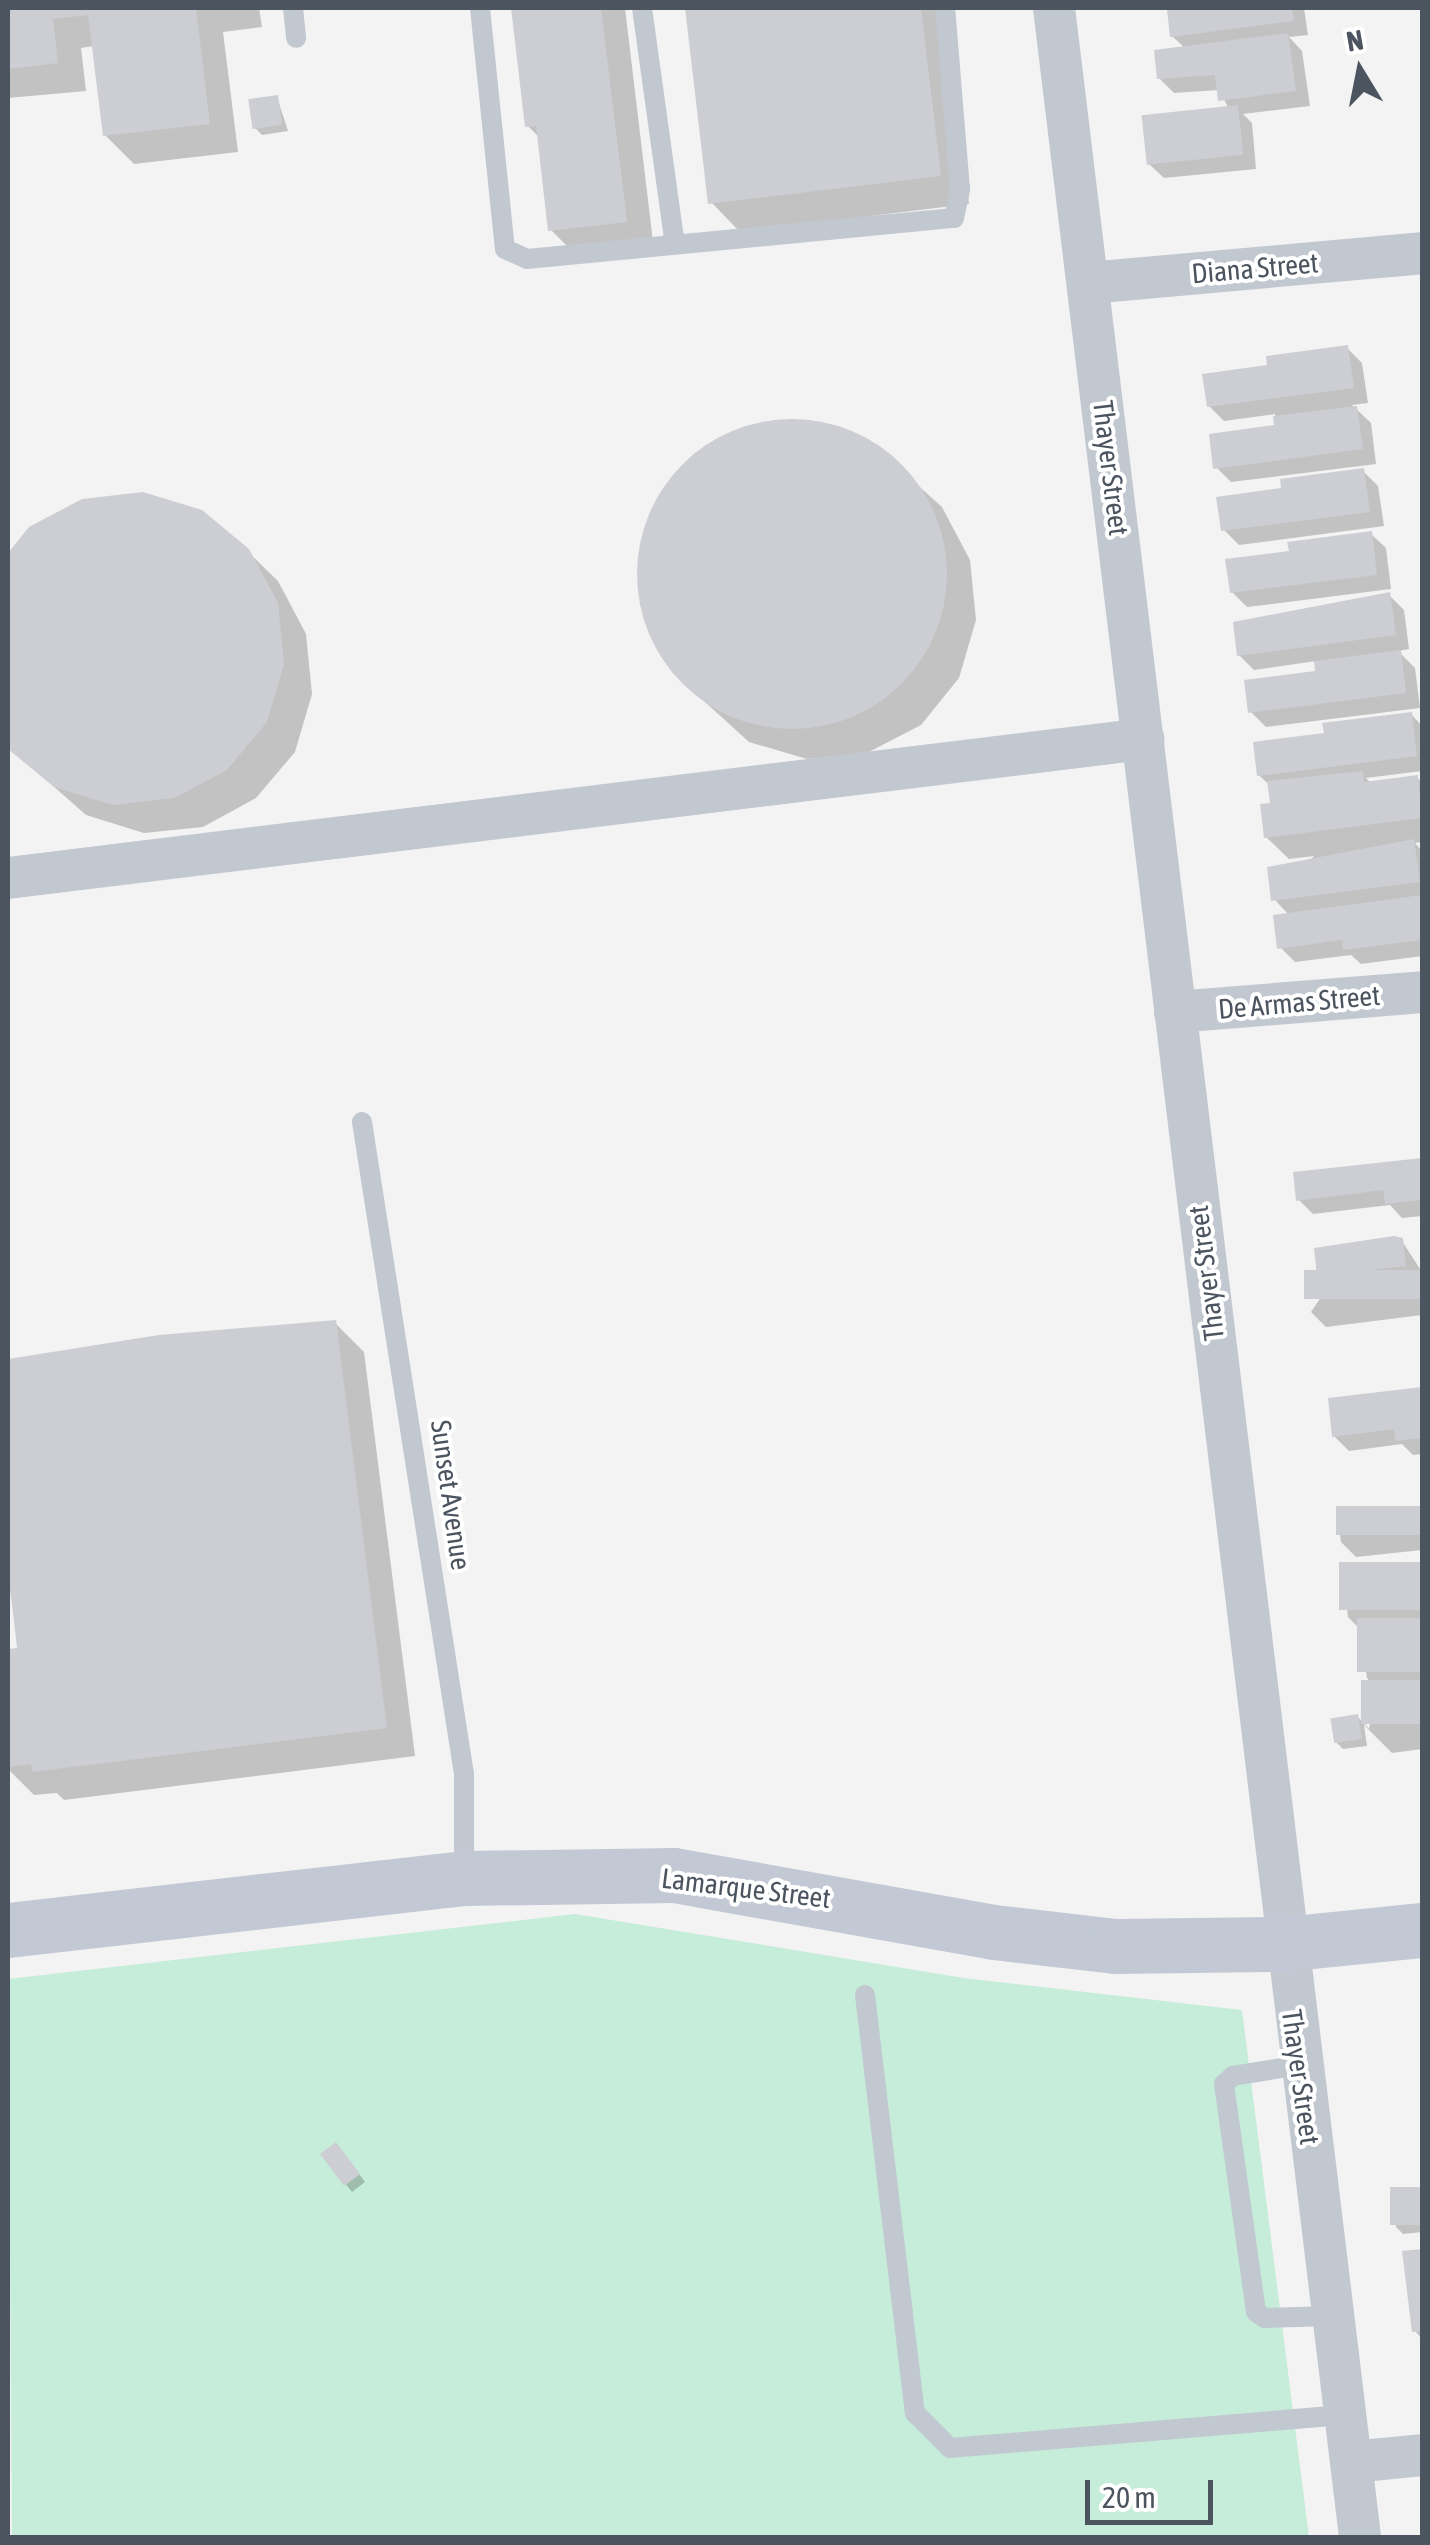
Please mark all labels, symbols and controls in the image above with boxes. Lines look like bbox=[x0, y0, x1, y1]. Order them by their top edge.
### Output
north arrow bbox=[1310, 20, 1410, 120]
text: N bbox=[1344, 23, 1366, 58]
street label: Diana Street bbox=[1190, 246, 1320, 290]
street label: Thayer Street bbox=[1086, 399, 1136, 537]
street label: De Armas Street bbox=[1217, 978, 1381, 1026]
street label: Thayer Street bbox=[1181, 1204, 1231, 1342]
street label: Sunset Avenue bbox=[424, 1418, 478, 1572]
street label: Lamarque Street bbox=[660, 1861, 832, 1915]
street label: Thayer Street bbox=[1275, 2007, 1327, 2147]
scale bar bbox=[1090, 2460, 1218, 2522]
text: 20 m bbox=[1102, 2480, 1156, 2514]

